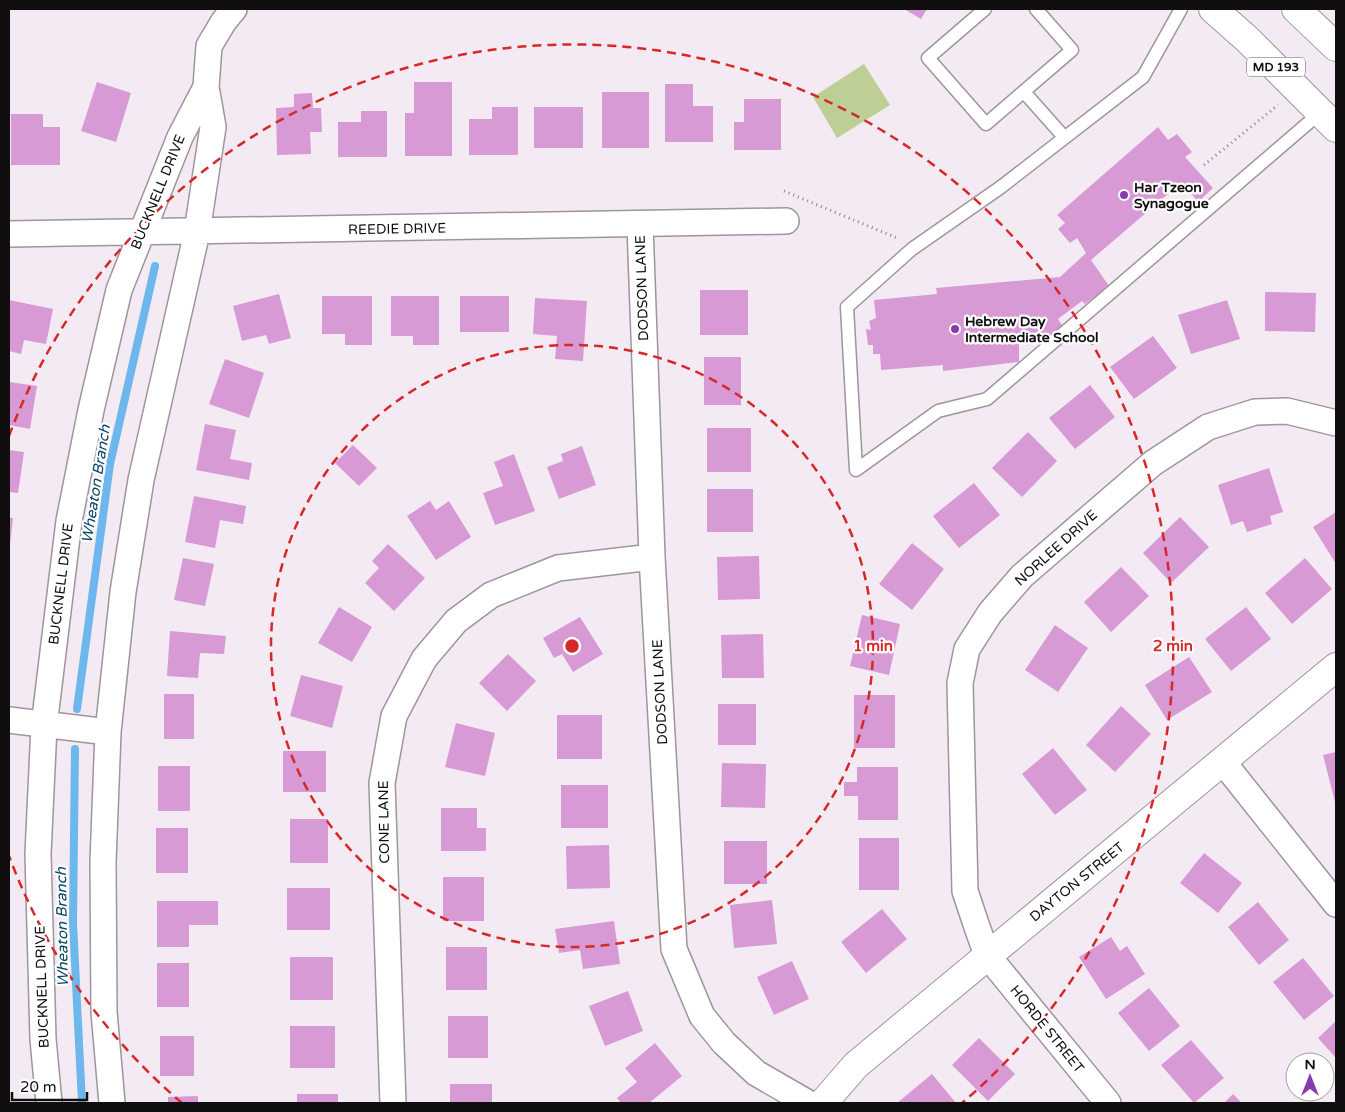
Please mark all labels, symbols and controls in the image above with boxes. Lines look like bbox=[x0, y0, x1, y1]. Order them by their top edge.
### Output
road number: MD 193 bbox=[1247, 58, 1305, 76]
street label: BUCKNELL DRIVE bbox=[127, 132, 189, 252]
place label: Har Tzeon Synagogue bbox=[1134, 179, 1209, 212]
marker: Har Tzeon Synagogue bbox=[1118, 189, 1130, 201]
street label: REEDIE DRIVE bbox=[348, 220, 446, 238]
street label: DODSON LANE bbox=[632, 235, 652, 341]
place label: Hebrew Day Intermediate School bbox=[965, 313, 1098, 346]
marker: Hebrew Day Intermediate School bbox=[949, 323, 961, 335]
water label: Wheaton Branch bbox=[78, 423, 114, 544]
street label: NORLEE DRIVE bbox=[1011, 506, 1101, 590]
street label: BUCKNELL DRIVE bbox=[45, 522, 77, 646]
centre of rings bbox=[563, 637, 581, 655]
text: 1 min bbox=[853, 637, 893, 655]
text: 2 min bbox=[1153, 637, 1193, 655]
street label: DODSON LANE bbox=[649, 639, 671, 745]
street label: CONE LANE bbox=[375, 780, 393, 864]
street label: DAYTON STREET bbox=[1026, 838, 1128, 925]
water label: Wheaton Branch bbox=[52, 866, 72, 987]
street label: BUCKNELL DRIVE bbox=[31, 925, 53, 1049]
street label: HORDE STREET bbox=[1006, 982, 1088, 1077]
north arrow bbox=[1285, 1052, 1335, 1102]
text: N bbox=[1304, 1056, 1316, 1073]
scale bar bbox=[12, 1070, 88, 1102]
text: 20 m bbox=[20, 1078, 57, 1096]

